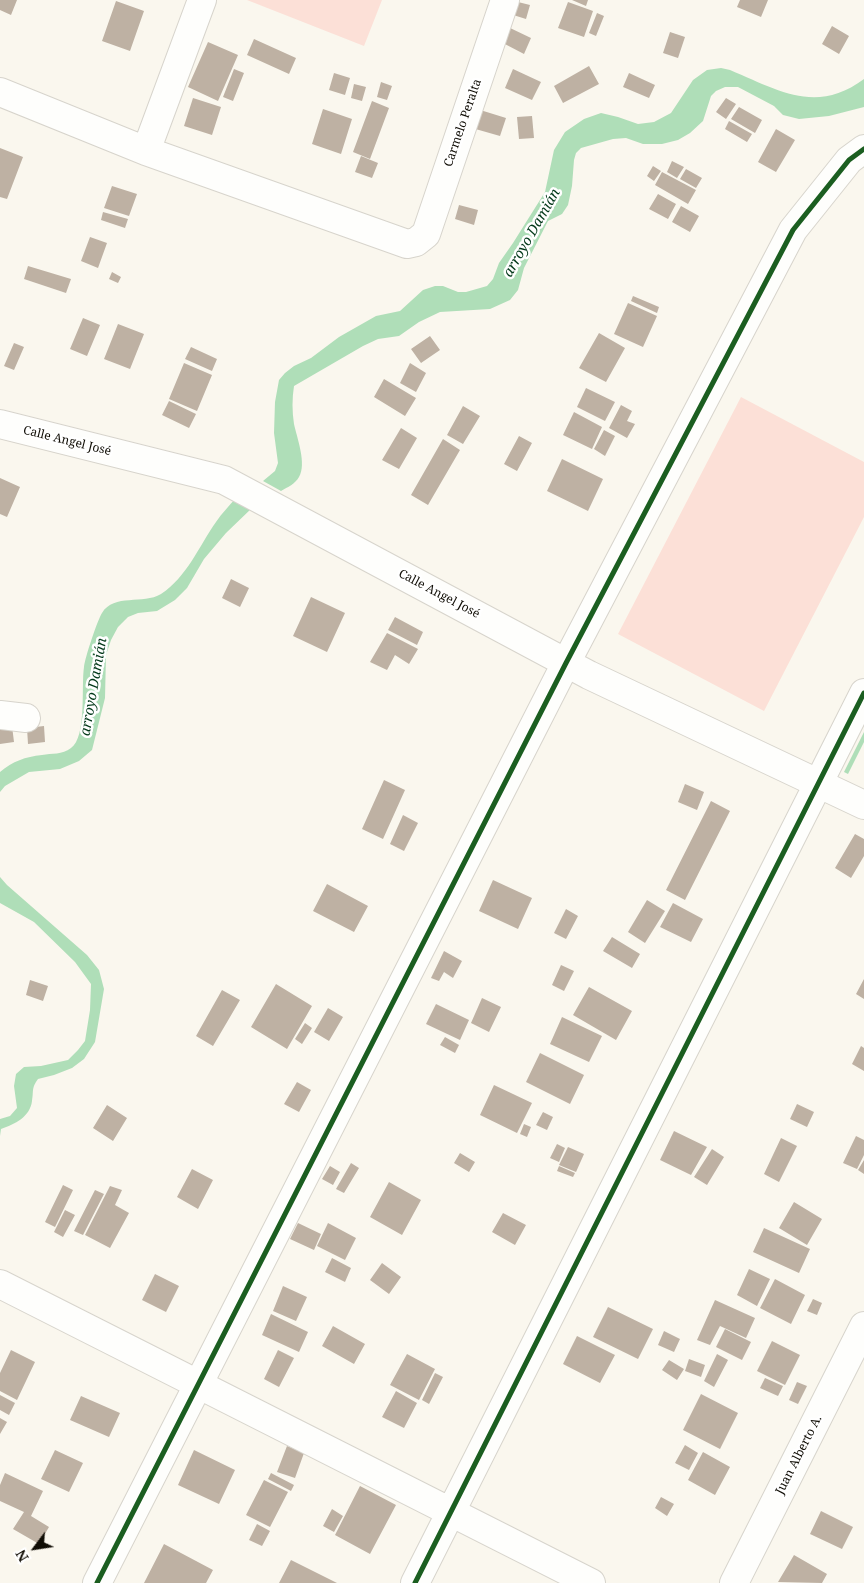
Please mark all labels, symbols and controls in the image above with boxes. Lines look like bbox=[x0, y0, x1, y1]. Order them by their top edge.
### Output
street label: Carmelo Peralta bbox=[441, 77, 485, 169]
water label: arroyo Damián bbox=[500, 186, 564, 280]
street label: Calle Angel José bbox=[22, 423, 112, 459]
street label: Calle Angel José bbox=[396, 567, 482, 621]
water label: arroyo Damián bbox=[77, 637, 111, 737]
street label: Juan Alberto A. bbox=[773, 1413, 825, 1497]
north arrow bbox=[10, 1523, 60, 1573]
text: N bbox=[11, 1546, 33, 1566]

